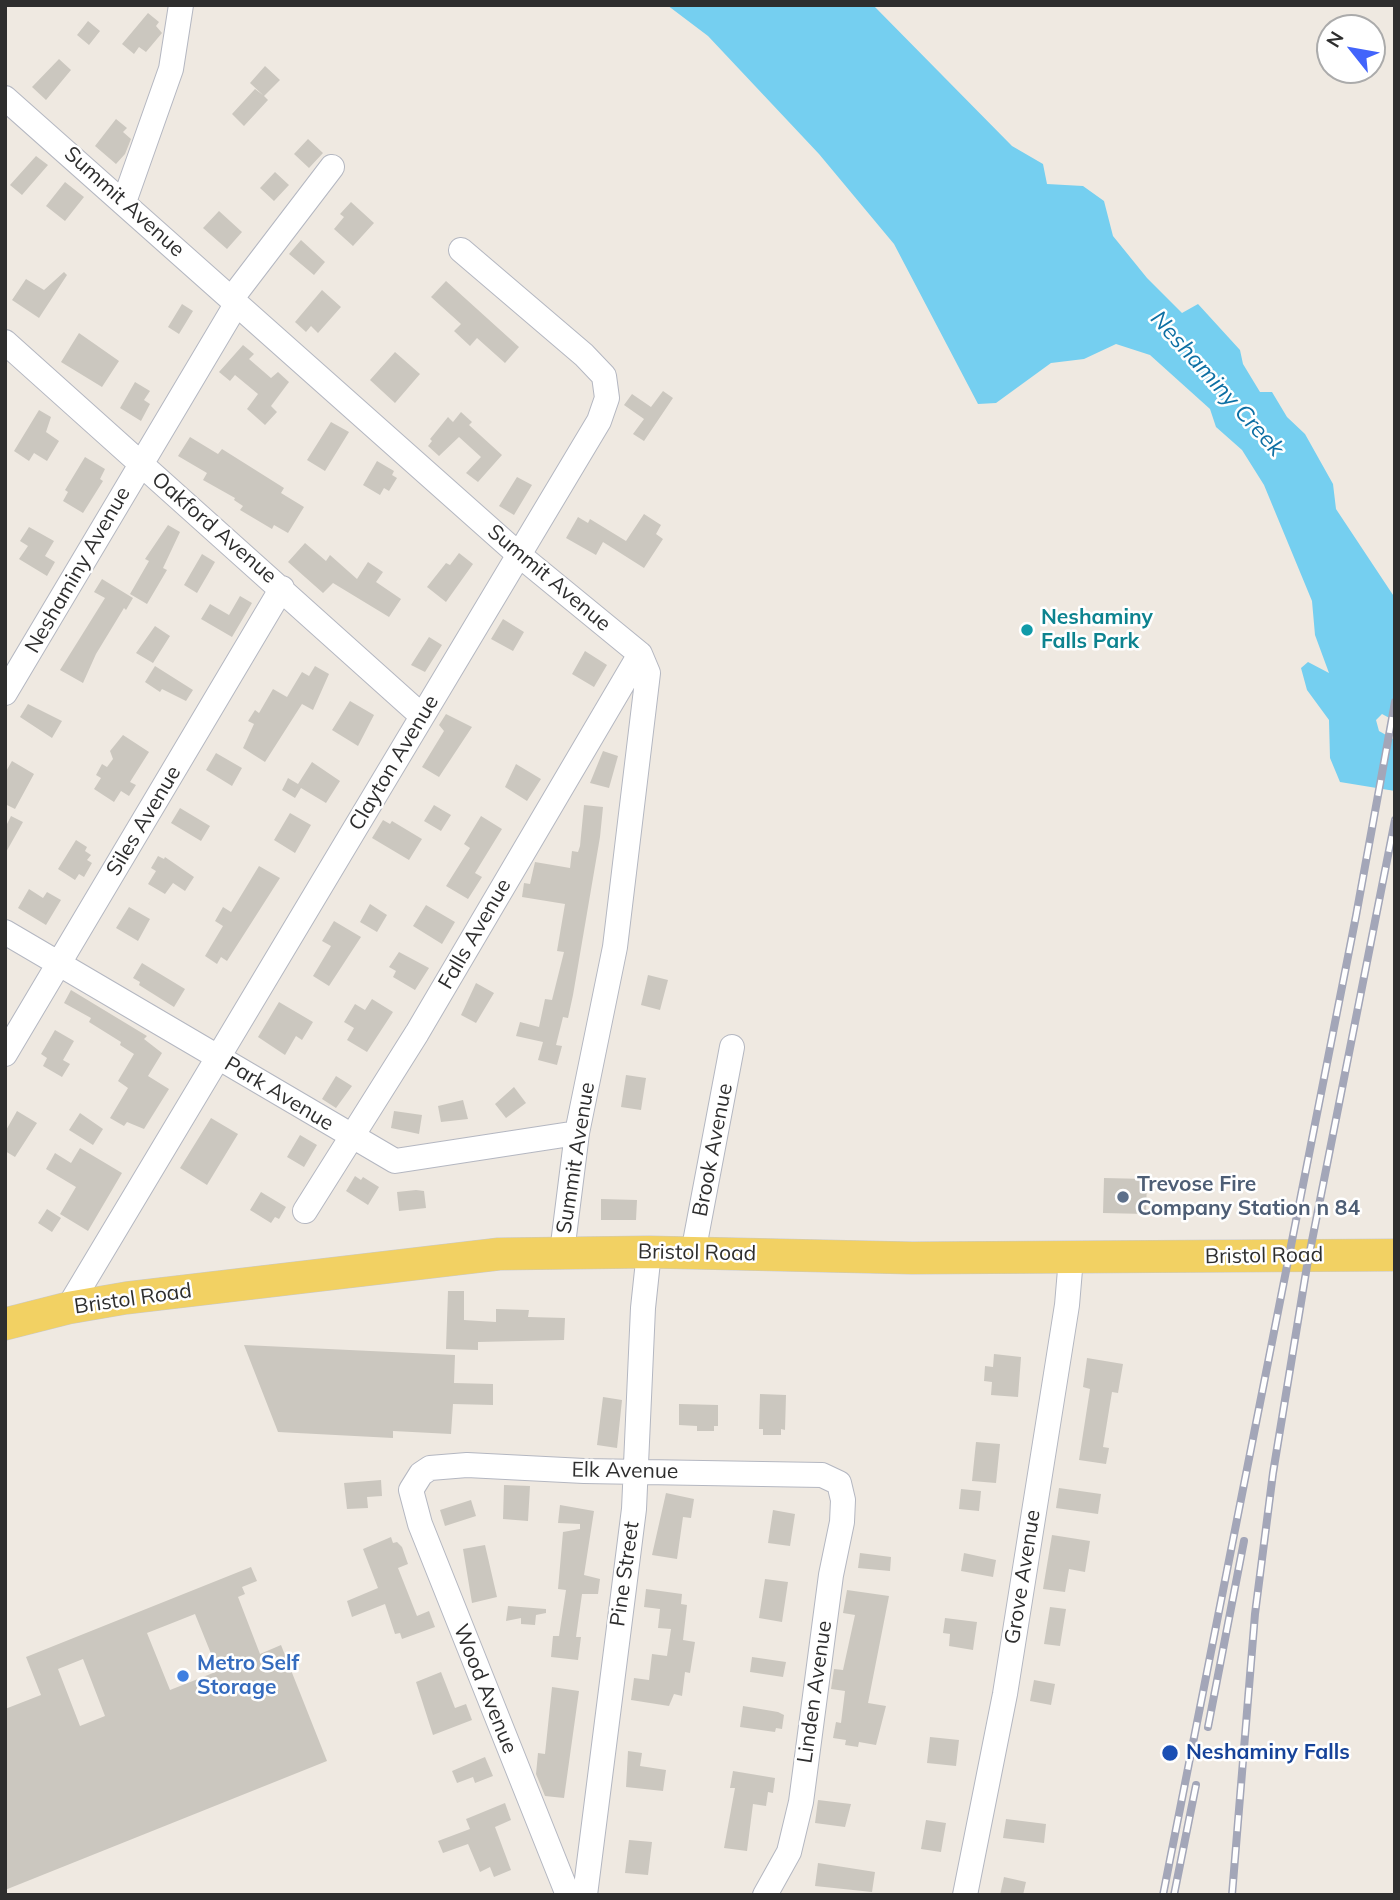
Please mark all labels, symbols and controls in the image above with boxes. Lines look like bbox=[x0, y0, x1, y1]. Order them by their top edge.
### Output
north arrow bbox=[1316, 14, 1386, 84]
text: N bbox=[1321, 27, 1349, 52]
street label: Summit Avenue bbox=[59, 141, 189, 263]
water label: Neshaminy Creek bbox=[1144, 305, 1290, 463]
street label: Oakford Avenue bbox=[146, 467, 282, 589]
street label: Neshaminy Avenue bbox=[20, 482, 136, 658]
street label: Summit Avenue bbox=[482, 519, 616, 637]
place label: Neshaminy Falls Park bbox=[1041, 605, 1153, 655]
marker: Neshaminy Falls Park bbox=[1019, 622, 1035, 638]
street label: Clayton Avenue bbox=[344, 691, 444, 835]
street label: Siles Avenue bbox=[101, 762, 187, 880]
street label: Falls Avenue bbox=[433, 874, 517, 994]
street label: Park Avenue bbox=[220, 1052, 338, 1136]
street label: Summit Avenue bbox=[552, 1080, 600, 1236]
street label: Brook Avenue bbox=[688, 1081, 738, 1219]
place label: Trevose Fire Company Station n 84 bbox=[1137, 1172, 1360, 1222]
marker: Trevose Fire Company Station n 84 bbox=[1115, 1189, 1131, 1205]
street label: Bristol Road bbox=[638, 1239, 756, 1267]
street label: Bristol Road bbox=[1205, 1242, 1323, 1270]
street label: Bristol Road bbox=[73, 1278, 193, 1320]
street label: Elk Avenue bbox=[571, 1457, 679, 1485]
street label: Grove Avenue bbox=[1000, 1508, 1046, 1646]
street label: Pine Street bbox=[605, 1520, 645, 1628]
street label: Linden Avenue bbox=[793, 1619, 837, 1765]
street label: Wood Avenue bbox=[448, 1621, 522, 1757]
place label: Metro Self Storage bbox=[197, 1651, 299, 1701]
marker: Metro Self Storage bbox=[175, 1668, 191, 1684]
place label: Neshaminy Falls bbox=[1186, 1740, 1350, 1766]
marker: Neshaminy Falls bbox=[1160, 1743, 1180, 1763]

